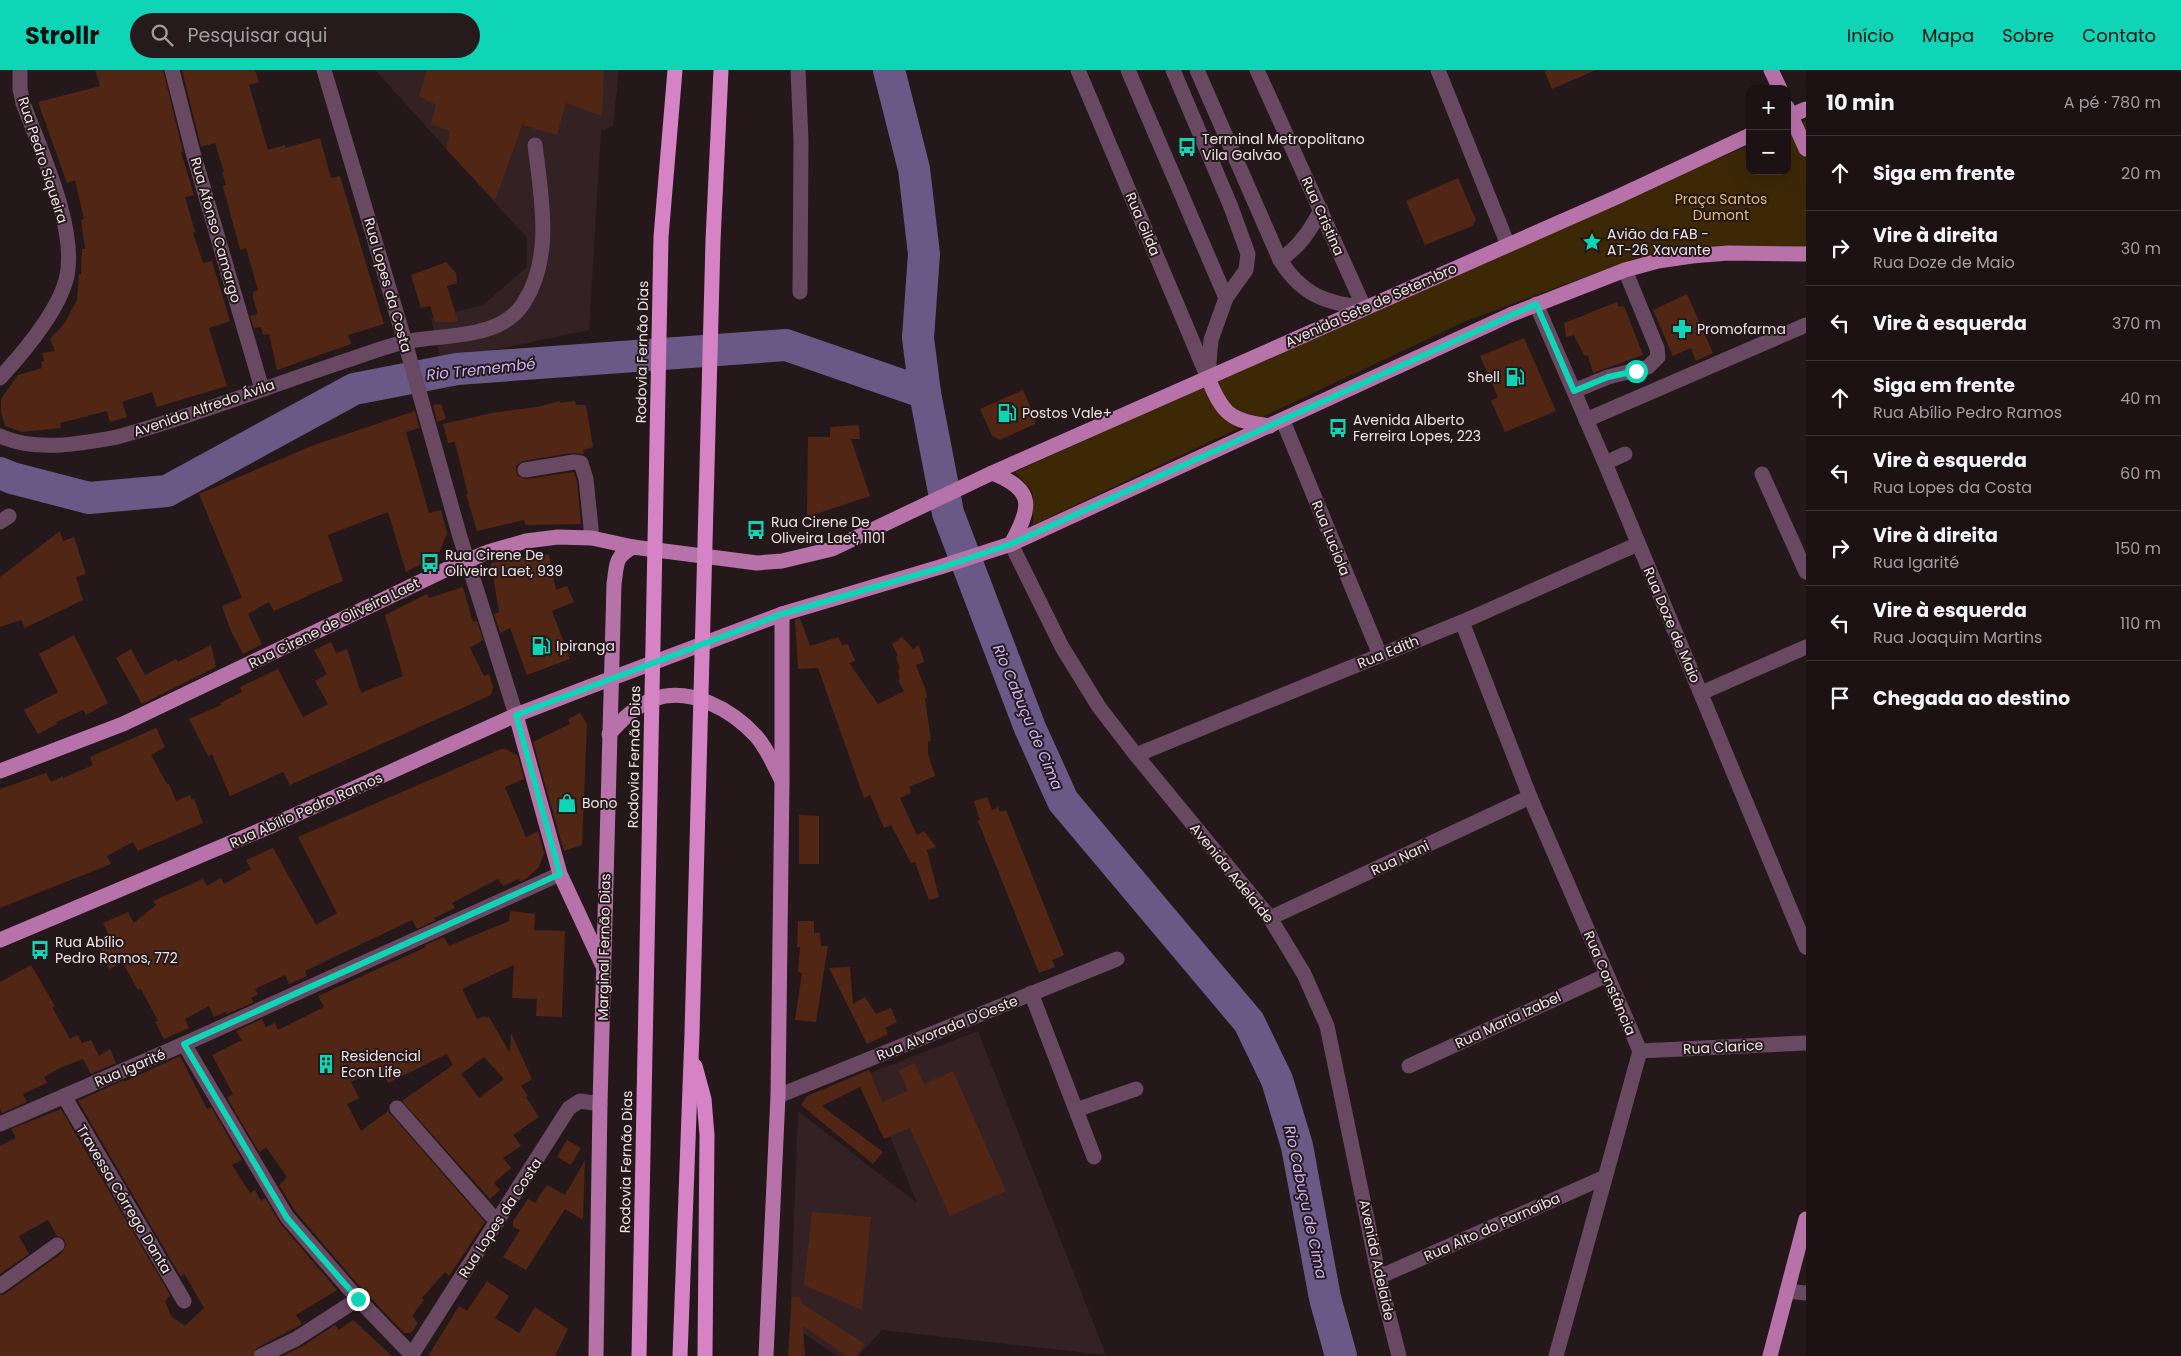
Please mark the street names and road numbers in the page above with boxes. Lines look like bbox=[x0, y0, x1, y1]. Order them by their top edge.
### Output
street label: Rua Pedro Siqueira bbox=[13, 94, 73, 226]
street label: Rua Afonso Camargo bbox=[186, 155, 246, 305]
street label: Rua Cristina bbox=[1297, 173, 1349, 259]
street label: Rua Gilda bbox=[1121, 189, 1165, 259]
street label: Rua Lopes da Costa bbox=[359, 215, 417, 355]
street label: Avenida Sete de Setembro bbox=[1282, 258, 1460, 352]
street label: Rodovia Fernão Dias bbox=[631, 281, 653, 423]
street label: Avenida Alfredo Ávila bbox=[131, 374, 277, 442]
street label: Rua Luciola bbox=[1307, 497, 1355, 579]
street label: Rua Doze de Maio bbox=[1639, 564, 1705, 686]
street label: Rua Cirene de Oliveira Laet bbox=[245, 573, 423, 673]
street label: Rua Edith bbox=[1354, 631, 1422, 673]
street label: Rodovia Fernão Dias bbox=[623, 686, 645, 828]
street label: Rua Abílio Pedro Ramos bbox=[226, 767, 386, 853]
street label: Avenida Adelaide bbox=[1185, 819, 1279, 927]
street label: Rua Nani bbox=[1368, 836, 1432, 880]
street label: Marginal Fernão Dias bbox=[593, 873, 615, 1021]
street label: Rua Constância bbox=[1579, 928, 1641, 1038]
street label: Rua Maria Izabel bbox=[1452, 987, 1564, 1053]
street label: Rua Alvorada D'Oeste bbox=[873, 990, 1021, 1065]
street label: Rua Clarice bbox=[1682, 1035, 1764, 1059]
street label: Rua Igarité bbox=[91, 1044, 169, 1092]
street label: Rodovia Fernão Dias bbox=[615, 1091, 637, 1233]
street label: Travessa Córrego Danta bbox=[72, 1121, 176, 1277]
street label: Rua Lopes da Costa bbox=[454, 1154, 546, 1282]
street label: Rua Alto do Parnaíba bbox=[1421, 1188, 1563, 1266]
street label: Avenida Adelaide bbox=[1354, 1198, 1400, 1323]

